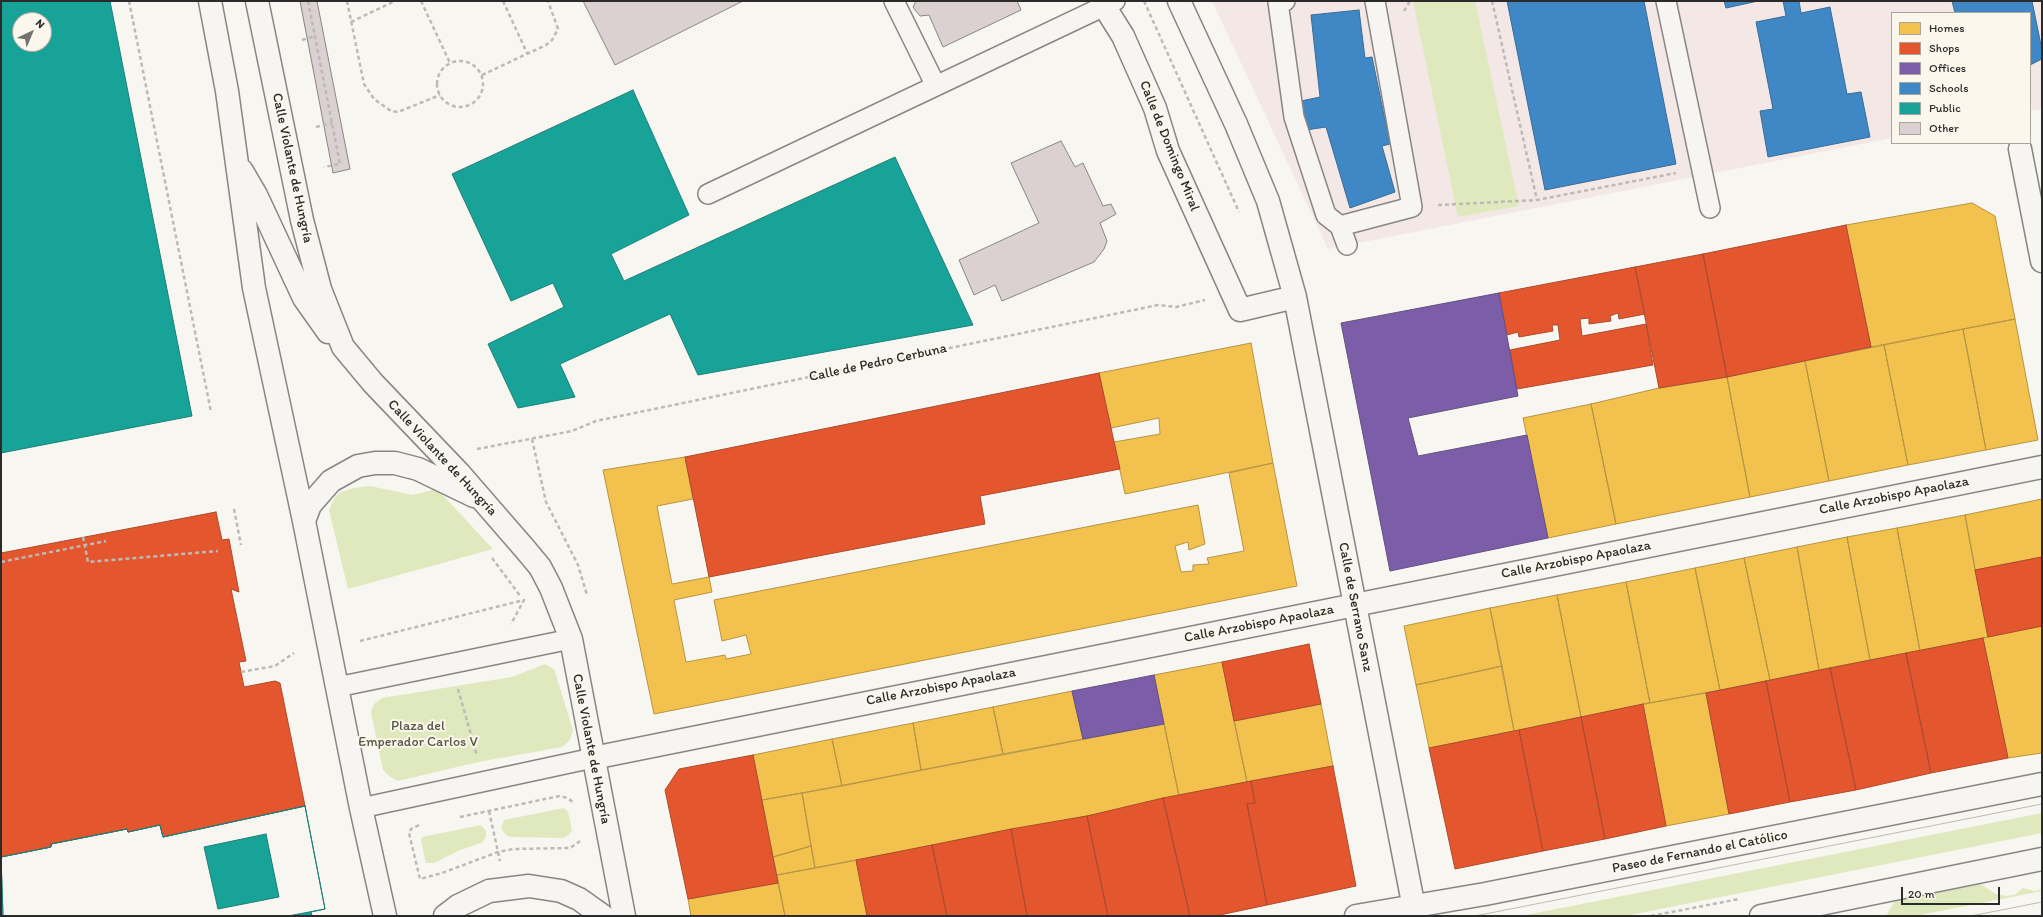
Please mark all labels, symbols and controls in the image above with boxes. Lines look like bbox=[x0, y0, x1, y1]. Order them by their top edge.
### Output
north arrow bbox=[12, 12, 52, 52]
legend bbox=[1891, 12, 2031, 144]
text: N bbox=[33, 16, 47, 31]
text: Homes bbox=[1929, 21, 1965, 35]
text: Shops bbox=[1929, 41, 1960, 55]
text: Offices bbox=[1929, 61, 1966, 75]
street label: Calle de Domingo Miral bbox=[1135, 78, 1203, 214]
text: Schools bbox=[1929, 81, 1968, 95]
street label: Calle Violante de Hungría bbox=[268, 92, 316, 244]
text: Public bbox=[1929, 101, 1961, 115]
text: Other bbox=[1929, 121, 1959, 135]
street label: Calle de Pedro Cerbuna bbox=[808, 340, 948, 386]
street label: Calle Violante de Hungría bbox=[384, 396, 500, 520]
street label: Calle Arzobispo Apaolaza bbox=[1818, 473, 1970, 519]
street label: Calle Arzobispo Apaolaza bbox=[1500, 537, 1652, 583]
street label: Calle de Serrano Sanz bbox=[1334, 541, 1376, 673]
street label: Calle Arzobispo Apaolaza bbox=[1183, 601, 1335, 647]
street label: Calle Arzobispo Apaolaza bbox=[865, 664, 1017, 710]
street label: Calle Violante de Hungría bbox=[568, 672, 614, 826]
park label: Plaza del Emperador Carlos V bbox=[358, 718, 478, 750]
street label: Paseo de Fernando el Católico bbox=[1611, 827, 1789, 877]
scale bar bbox=[1903, 879, 2002, 905]
text: 20 m bbox=[1908, 887, 1935, 901]

